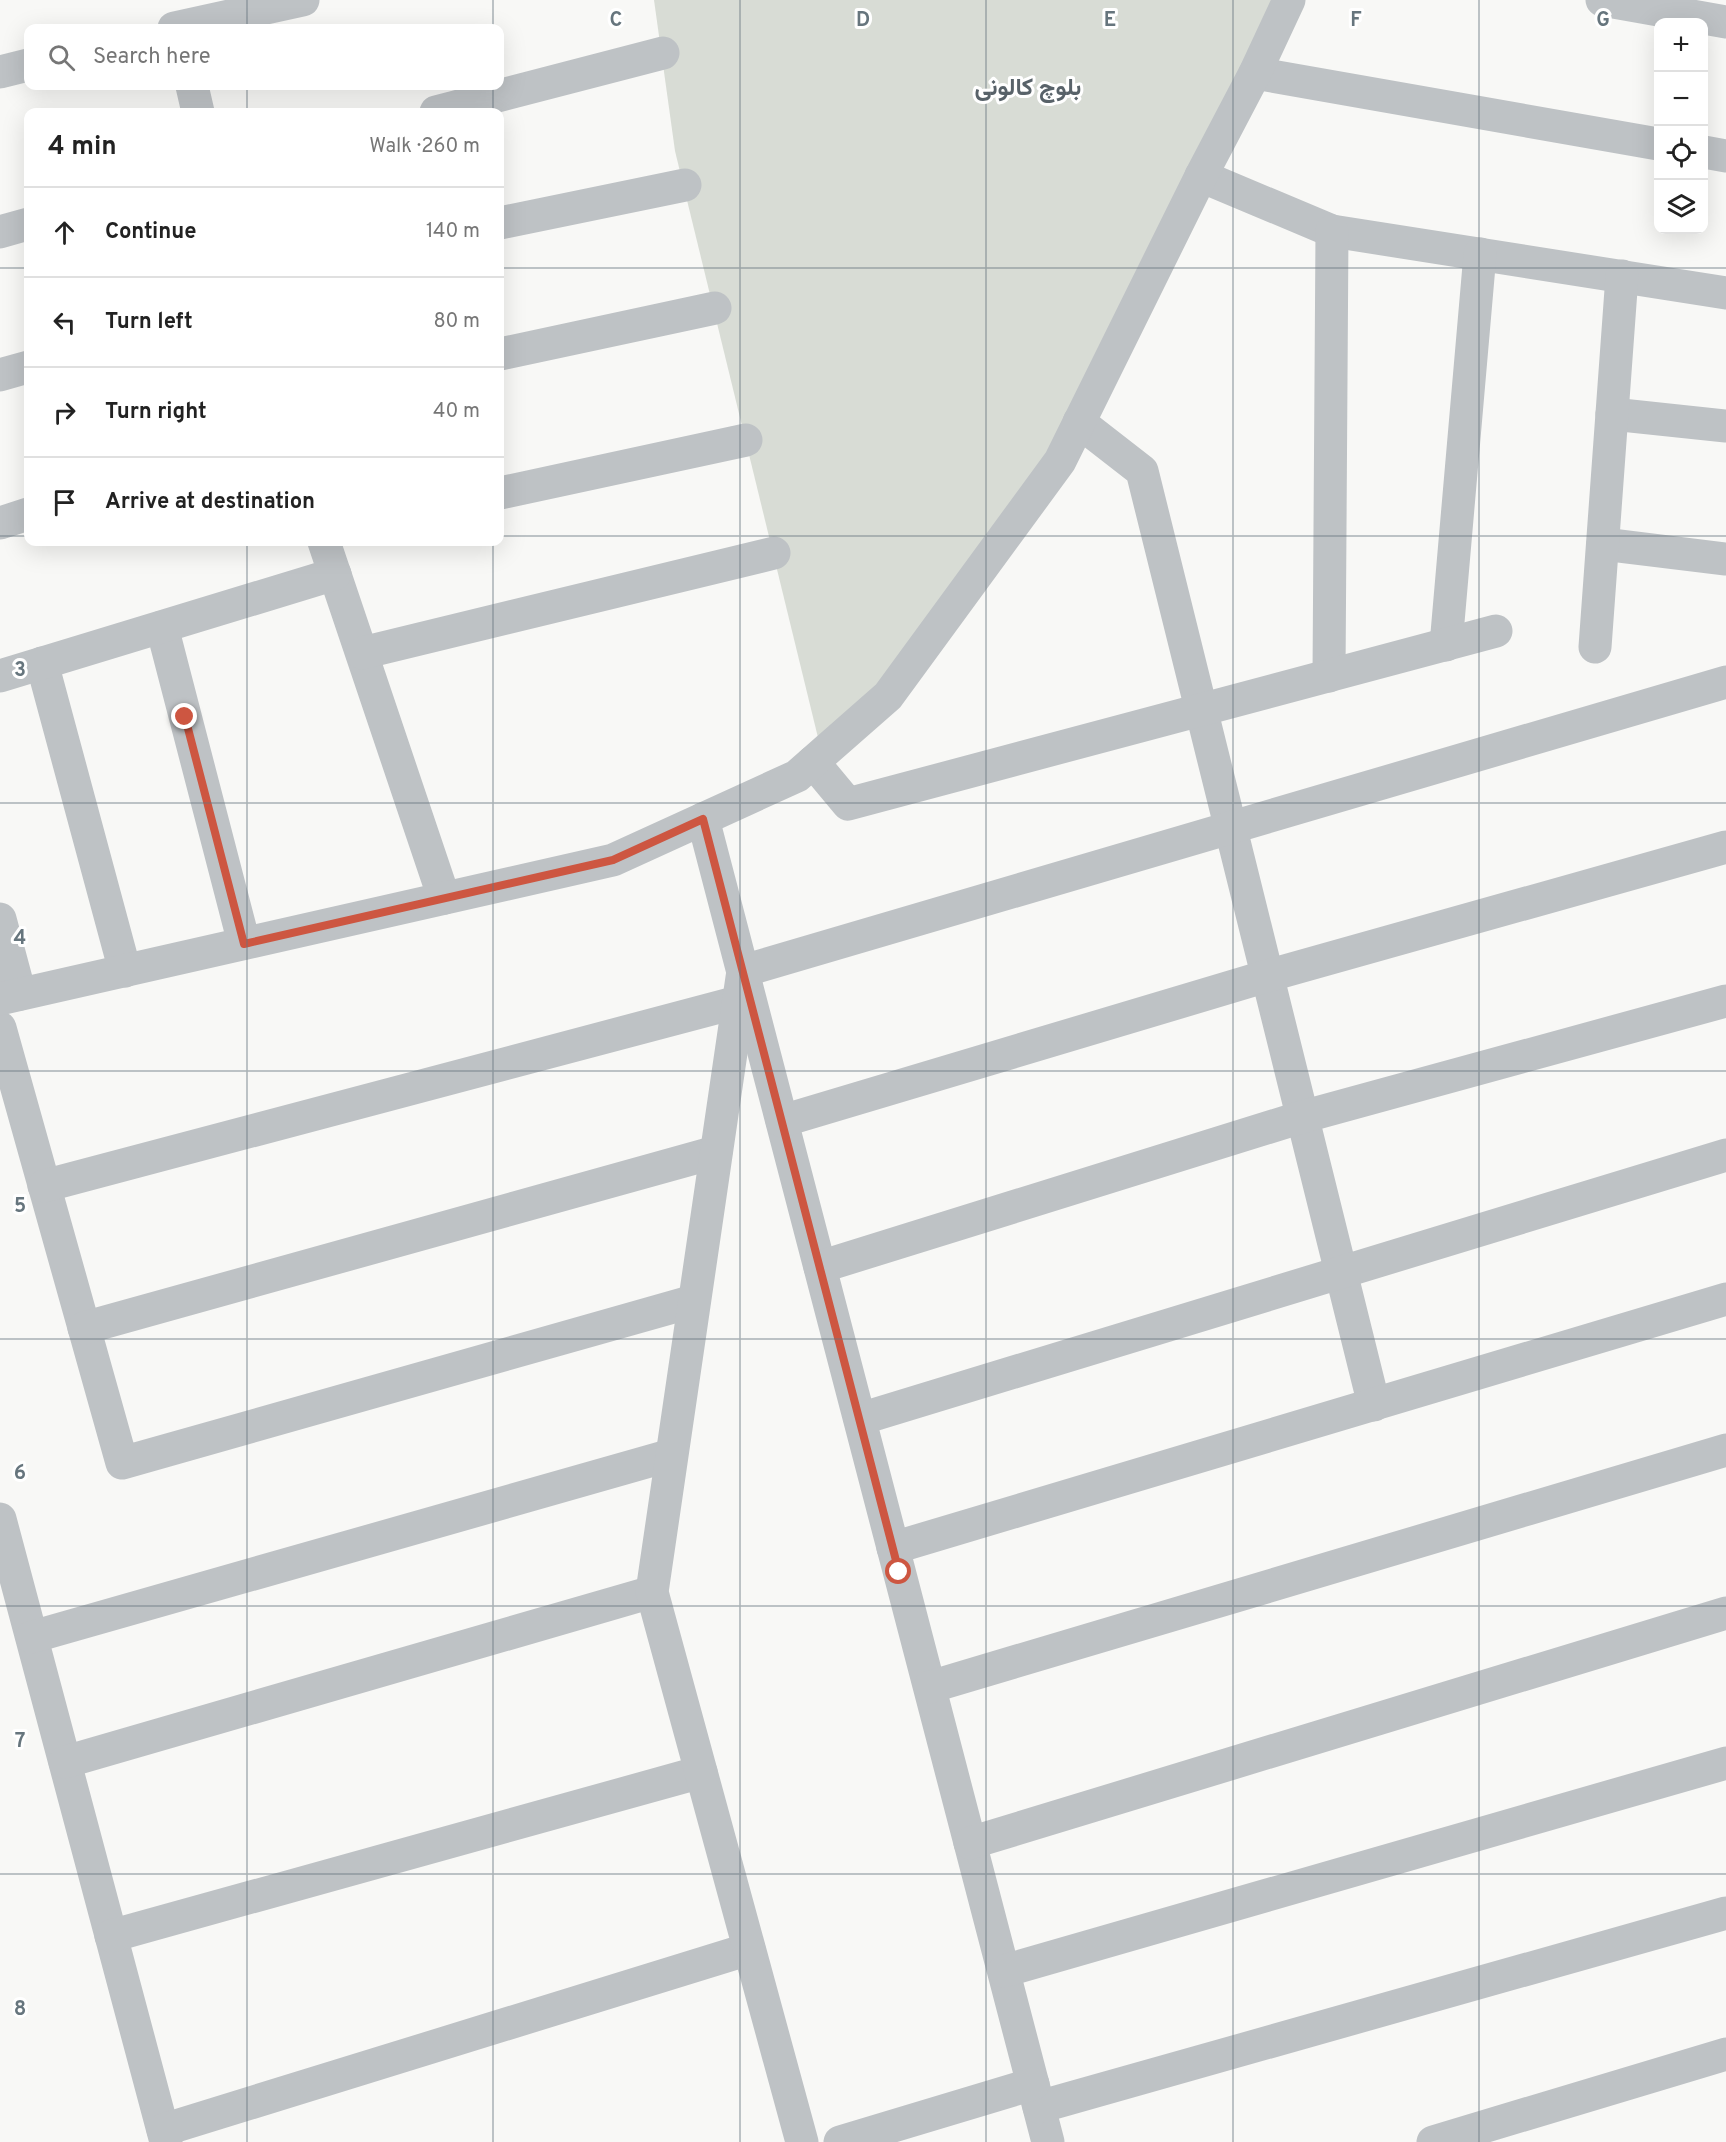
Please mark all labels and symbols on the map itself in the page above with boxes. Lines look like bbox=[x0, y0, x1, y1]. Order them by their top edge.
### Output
text: C bbox=[610, 8, 622, 34]
text: D bbox=[856, 8, 870, 34]
text: E bbox=[1104, 8, 1116, 34]
text: F bbox=[1350, 8, 1362, 34]
text: G bbox=[1596, 8, 1610, 34]
district label: بلوچ کالونی bbox=[975, 74, 1081, 104]
text: 3 bbox=[14, 658, 26, 684]
route end bbox=[171, 703, 197, 729]
text: 4 bbox=[14, 926, 26, 952]
text: 5 bbox=[14, 1194, 26, 1220]
text: 6 bbox=[14, 1461, 26, 1487]
route start bbox=[885, 1558, 911, 1584]
text: 7 bbox=[15, 1729, 25, 1755]
text: 8 bbox=[14, 1997, 26, 2023]

